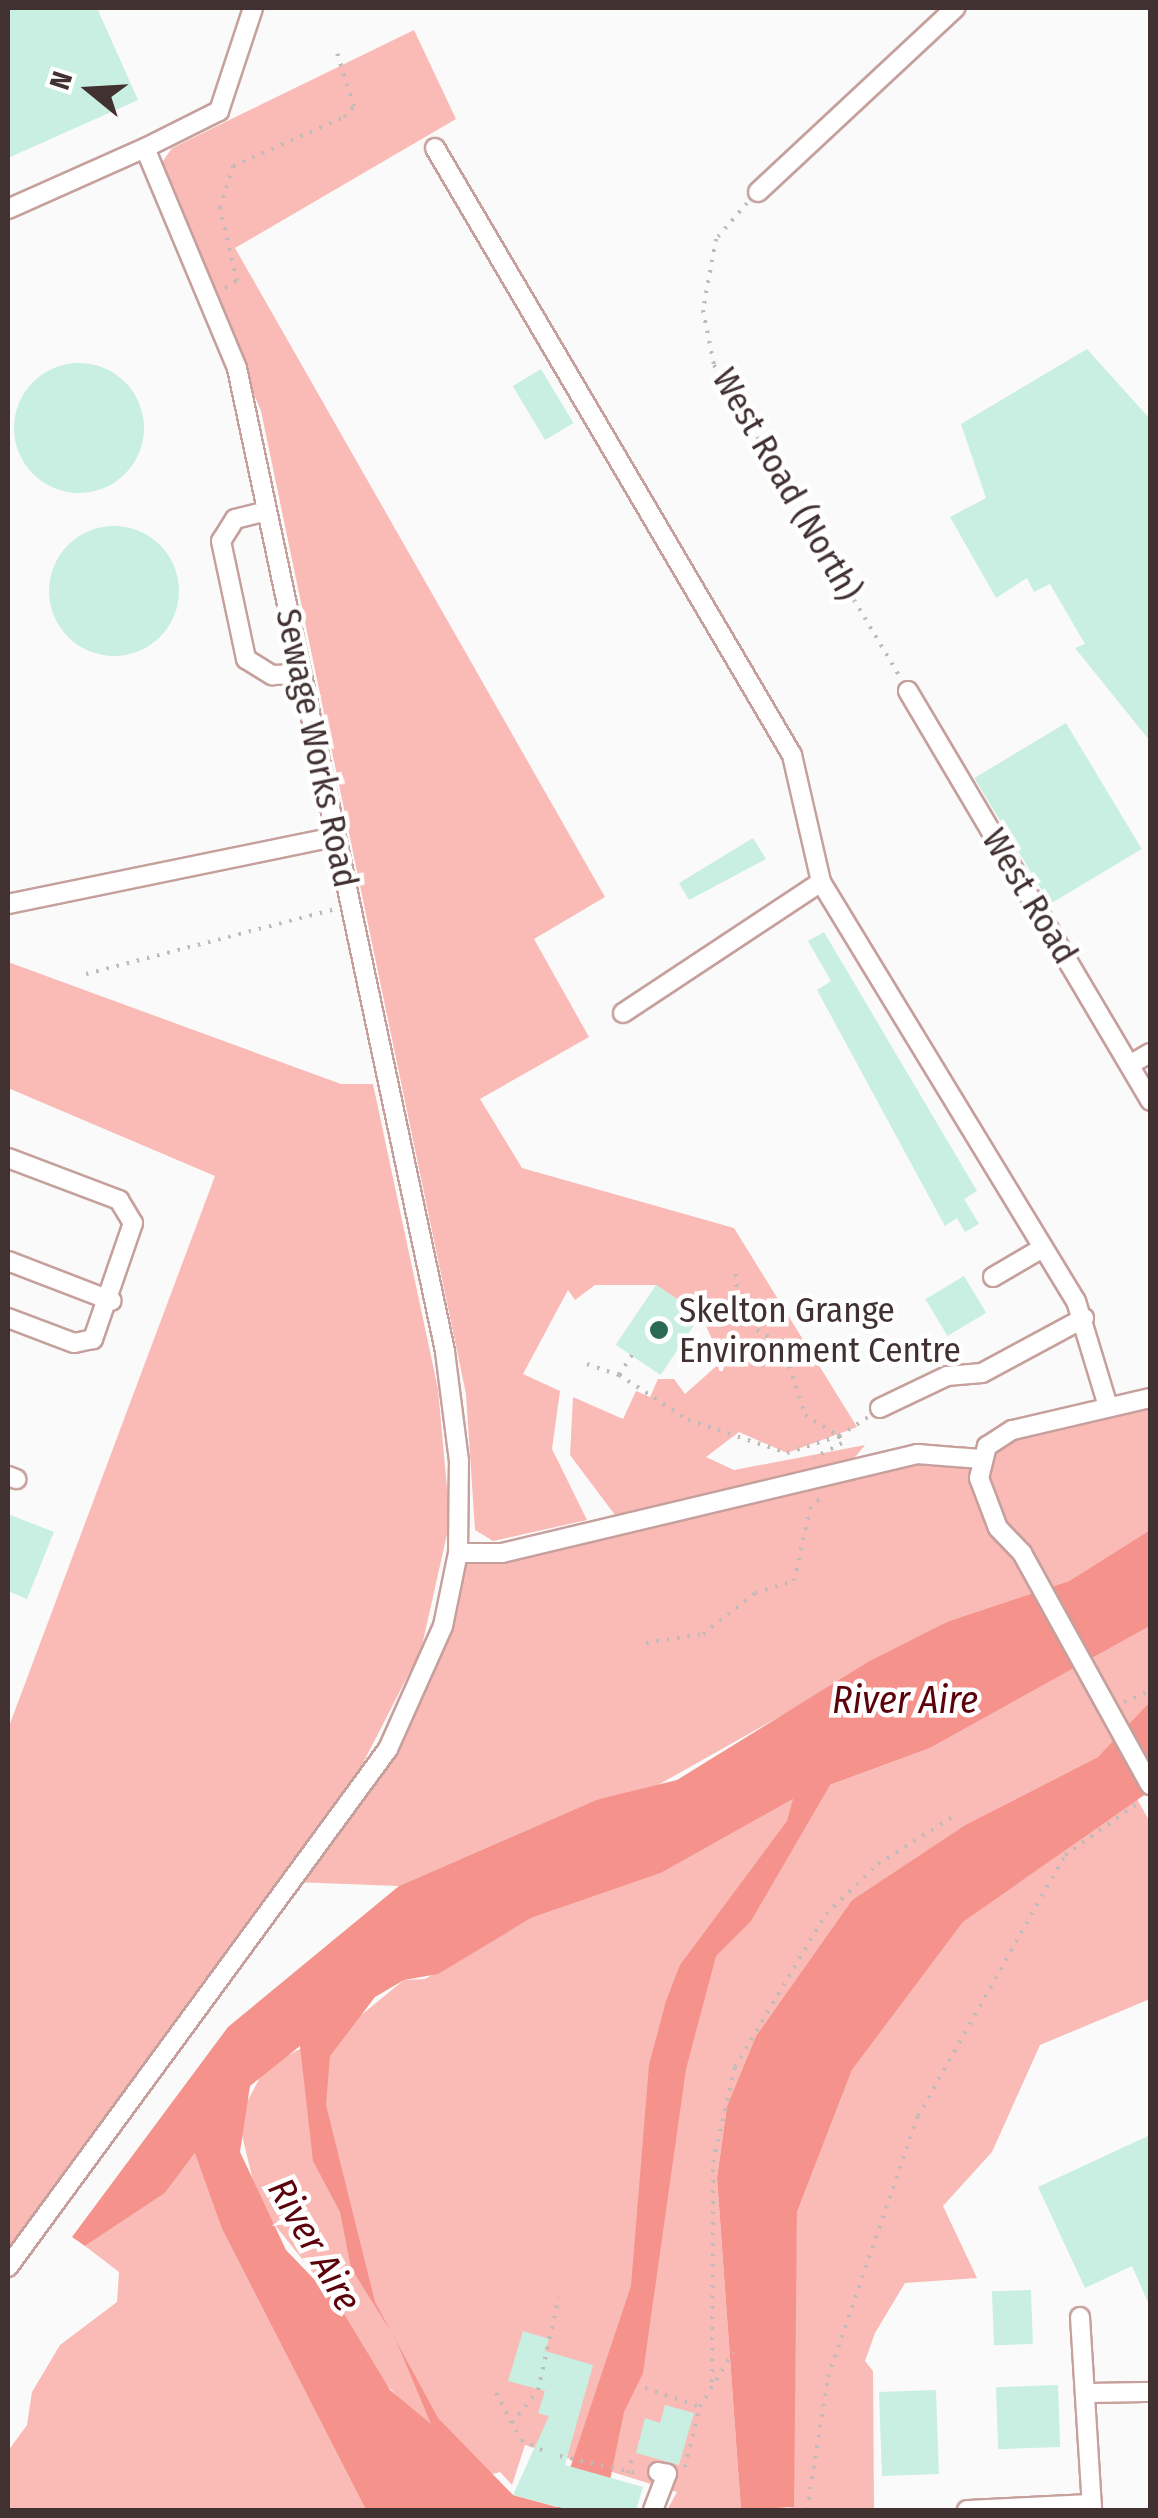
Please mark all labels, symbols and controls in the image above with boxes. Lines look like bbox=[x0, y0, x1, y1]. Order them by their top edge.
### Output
north arrow bbox=[40, 40, 140, 140]
text: N bbox=[43, 67, 79, 94]
street label: West Road (North) bbox=[704, 361, 870, 607]
street label: Sewage Works Road bbox=[267, 605, 367, 891]
street label: West Road bbox=[973, 821, 1087, 971]
place label: Skelton Grange Environment Centre bbox=[679, 1289, 961, 1371]
marker: Skelton Grange Environment Centre bbox=[648, 1319, 670, 1341]
water label: River Aire bbox=[832, 1678, 978, 1724]
water label: River Aire bbox=[258, 2170, 370, 2320]

